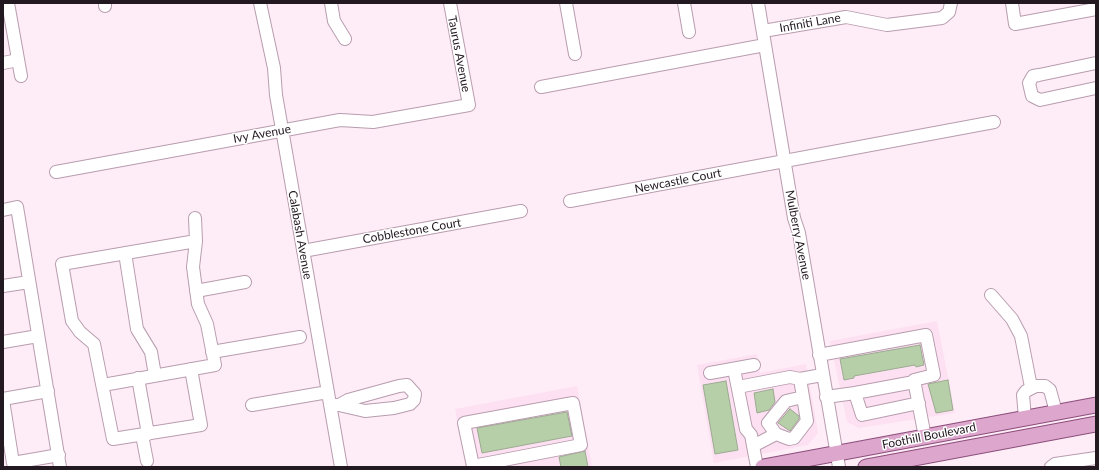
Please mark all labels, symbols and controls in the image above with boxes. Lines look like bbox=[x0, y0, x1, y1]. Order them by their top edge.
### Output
street label: Infiniti Lane bbox=[778, 11, 842, 35]
street label: Taurus Avenue bbox=[445, 15, 473, 93]
street label: Ivy Avenue bbox=[232, 122, 292, 146]
street label: Newcastle Court bbox=[633, 166, 723, 196]
street label: Calabash Avenue bbox=[285, 189, 315, 281]
street label: Mulberry Avenue bbox=[782, 189, 814, 281]
street label: Cobblestone Court bbox=[362, 215, 462, 247]
street label: Foothill Boulevard bbox=[881, 420, 977, 452]

